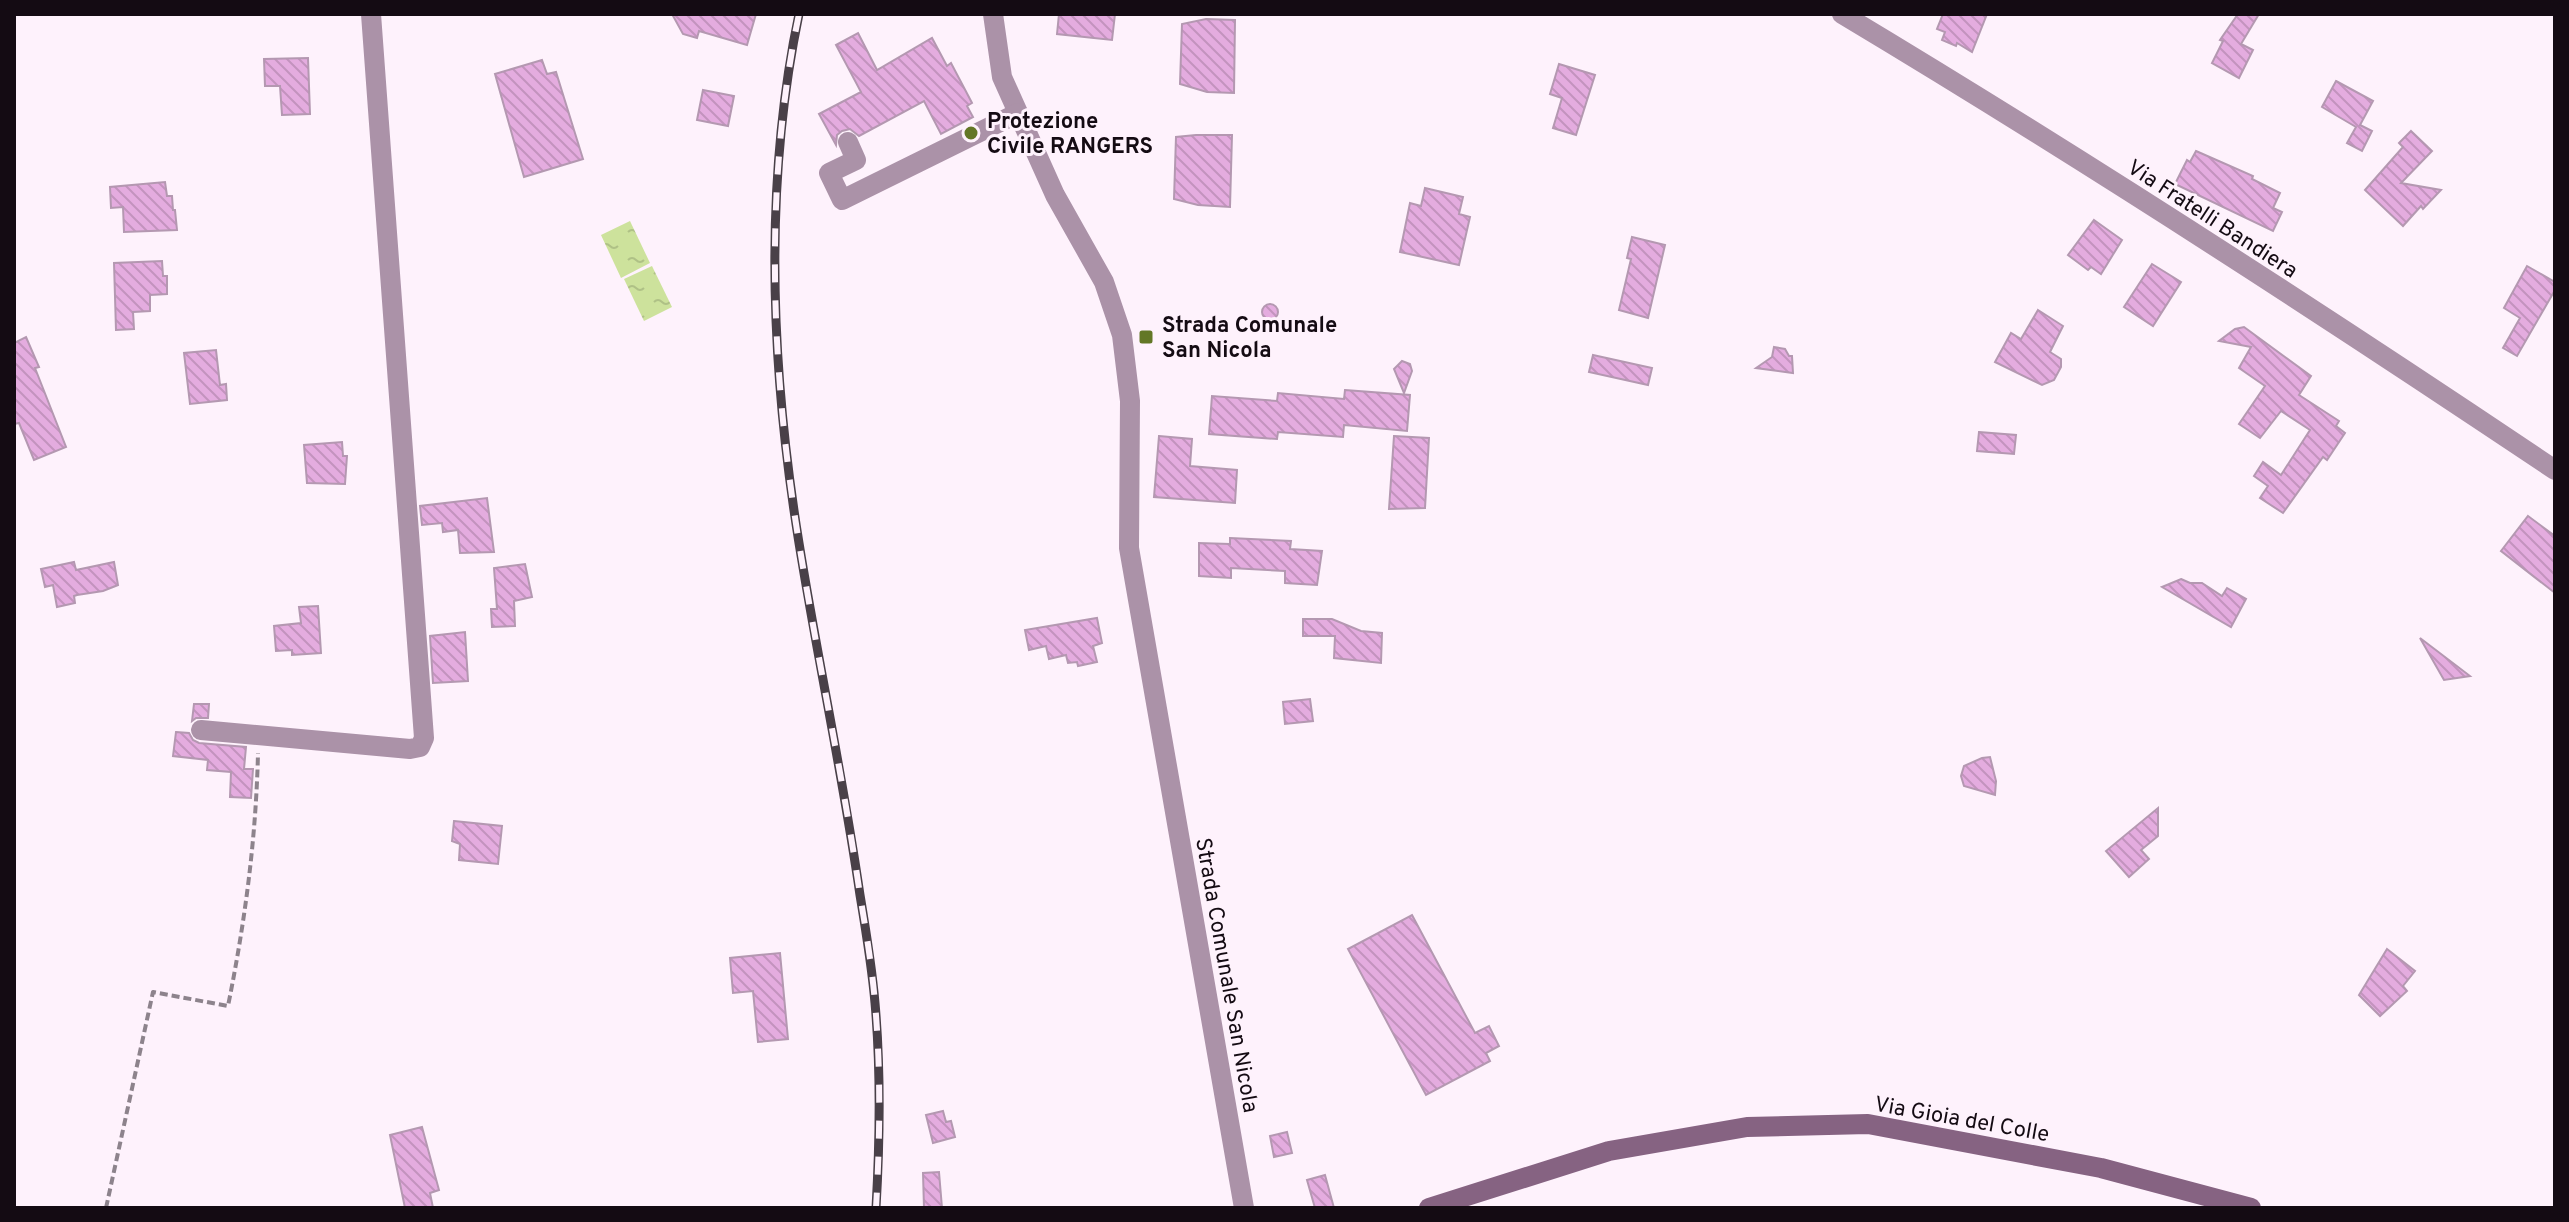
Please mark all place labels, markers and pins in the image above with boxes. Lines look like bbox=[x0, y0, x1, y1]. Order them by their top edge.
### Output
place label: Protezione Civile RANGERS bbox=[987, 109, 1153, 161]
marker: Protezione Civile RANGERS bbox=[962, 124, 980, 142]
place label: Strada Comunale San Nicola bbox=[1162, 313, 1337, 365]
marker: Strada Comunale San Nicola bbox=[1137, 328, 1155, 346]

